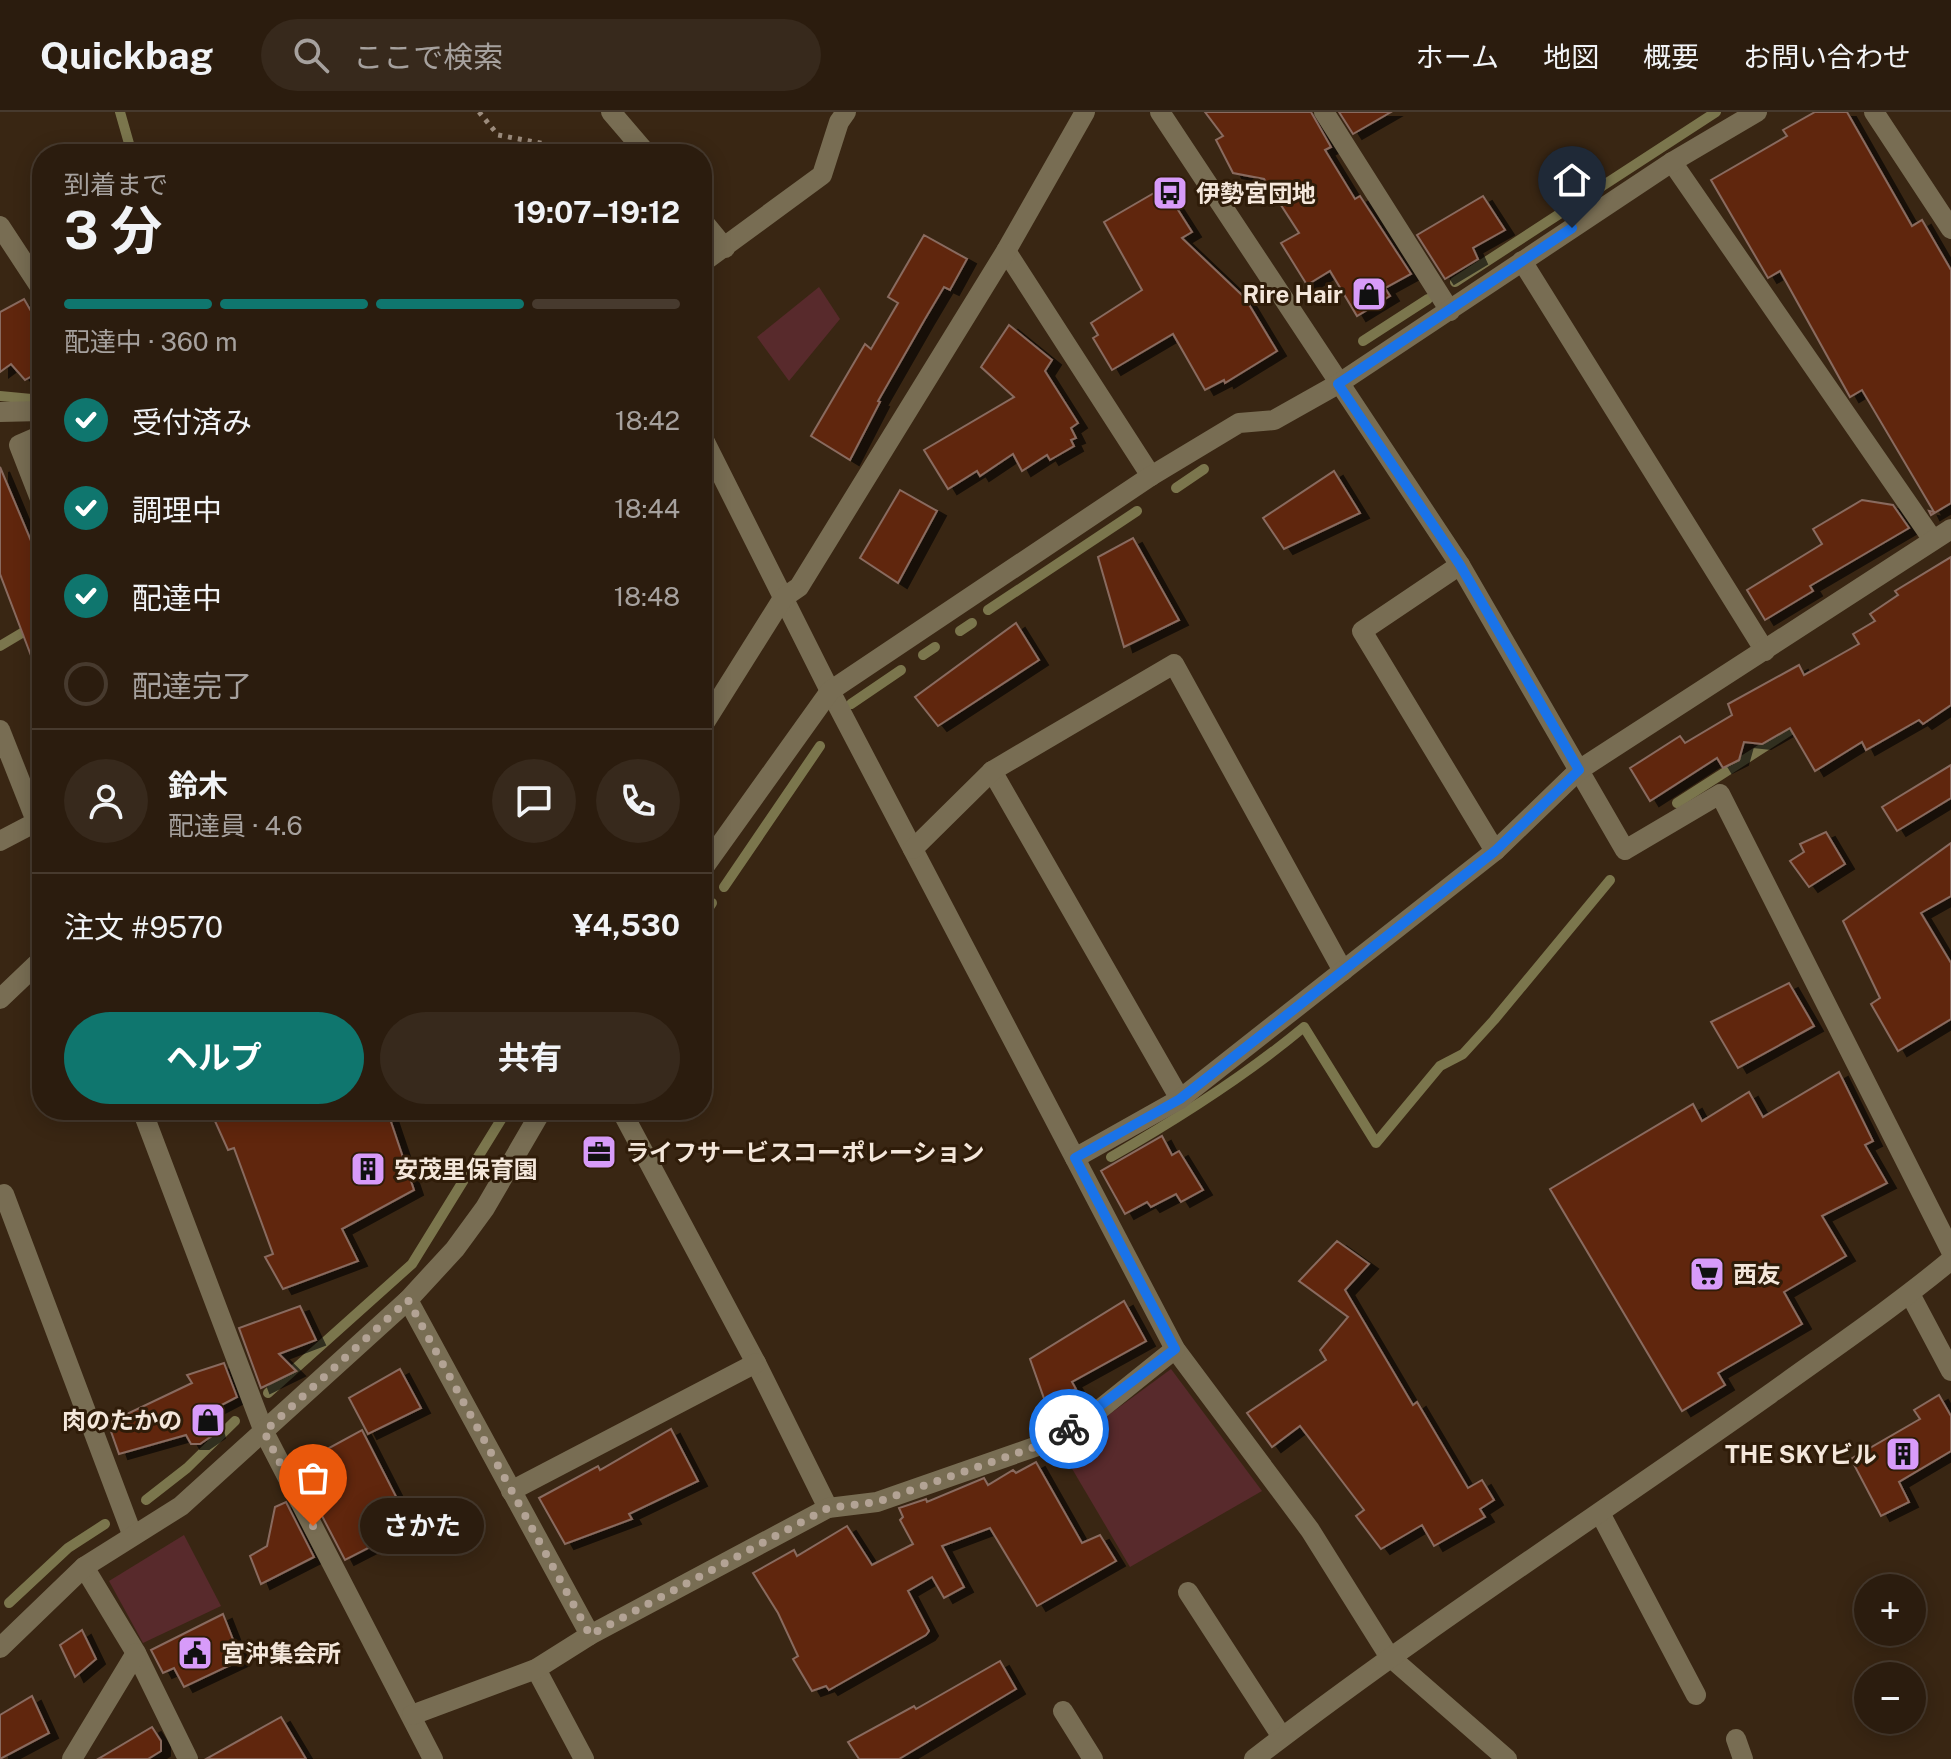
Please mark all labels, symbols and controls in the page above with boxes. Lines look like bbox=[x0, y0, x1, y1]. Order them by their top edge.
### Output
search box bbox=[261, 19, 821, 91]
text: Quickbag bbox=[40, 33, 213, 78]
icon: search bbox=[289, 33, 333, 77]
text: ここで検索 bbox=[353, 39, 503, 75]
text: ホーム bbox=[1416, 40, 1499, 73]
text: 地図 bbox=[1543, 40, 1599, 73]
text: 概要 bbox=[1643, 40, 1699, 73]
text: お問い合わせ bbox=[1743, 40, 1911, 73]
pin bbox=[1538, 146, 1606, 228]
icon: home bbox=[1550, 158, 1594, 202]
text: 到着まで bbox=[64, 169, 168, 200]
bus stop icon: 伊勢宮団地 bbox=[1151, 174, 1189, 212]
place label: 伊勢宮団地 bbox=[1196, 179, 1316, 207]
text: 19:07–19:12 bbox=[513, 194, 680, 230]
text: 3 分 bbox=[64, 200, 162, 261]
shop icon: Rire Hair bbox=[1350, 275, 1388, 313]
place label: Rire Hair bbox=[1242, 280, 1343, 308]
text: 配達中 · 360 m bbox=[64, 326, 237, 357]
icon: check bbox=[64, 398, 108, 442]
text: 受付済み bbox=[132, 404, 252, 440]
text: 18:42 bbox=[615, 405, 680, 436]
icon: check bbox=[64, 486, 108, 530]
text: 調理中 bbox=[132, 492, 222, 528]
text: 18:44 bbox=[614, 493, 680, 524]
icon: check bbox=[64, 574, 108, 618]
text: 配達中 bbox=[132, 580, 222, 616]
text: 18:48 bbox=[614, 581, 680, 612]
text: 配達完了 bbox=[132, 668, 252, 704]
button: person bbox=[64, 759, 148, 843]
button: chat bbox=[492, 759, 576, 843]
button: phone bbox=[596, 759, 680, 843]
text: 鈴木 bbox=[168, 767, 228, 803]
text: 配達員 · 4.6 bbox=[168, 810, 303, 841]
text: ¥4,530 bbox=[573, 907, 680, 943]
text: 注文 #9570 bbox=[64, 909, 223, 945]
button: ヘルプ bbox=[64, 1012, 364, 1104]
button: 共有 bbox=[380, 1012, 680, 1104]
office icon: ライフサービスコーポレーション bbox=[580, 1133, 618, 1171]
place label: ライフサービスコーポレーション bbox=[625, 1138, 985, 1166]
building icon: 安茂里保育園 bbox=[349, 1150, 387, 1188]
place label: 安茂里保育園 bbox=[394, 1155, 538, 1183]
supermarket icon: 西友 bbox=[1688, 1255, 1726, 1293]
place label: 西友 bbox=[1733, 1260, 1781, 1288]
courier bbox=[1029, 1389, 1109, 1469]
shop icon: 肉のたかの bbox=[189, 1401, 227, 1439]
place label: 肉のたかの bbox=[62, 1406, 182, 1434]
icon: bike bbox=[1047, 1407, 1091, 1451]
building icon: THE SKYビル bbox=[1884, 1435, 1922, 1473]
place label: THE SKYビル bbox=[1725, 1440, 1877, 1468]
pin bbox=[279, 1444, 347, 1526]
icon: bag bbox=[291, 1456, 335, 1500]
callout: さかた bbox=[361, 1498, 485, 1554]
text: さかた bbox=[383, 1510, 461, 1541]
map controls bbox=[1854, 1574, 1926, 1734]
button: + bbox=[1854, 1574, 1926, 1646]
public building icon: 宮沖集会所 bbox=[176, 1634, 214, 1672]
place label: 宮沖集会所 bbox=[221, 1639, 341, 1667]
button: − bbox=[1854, 1662, 1926, 1734]

